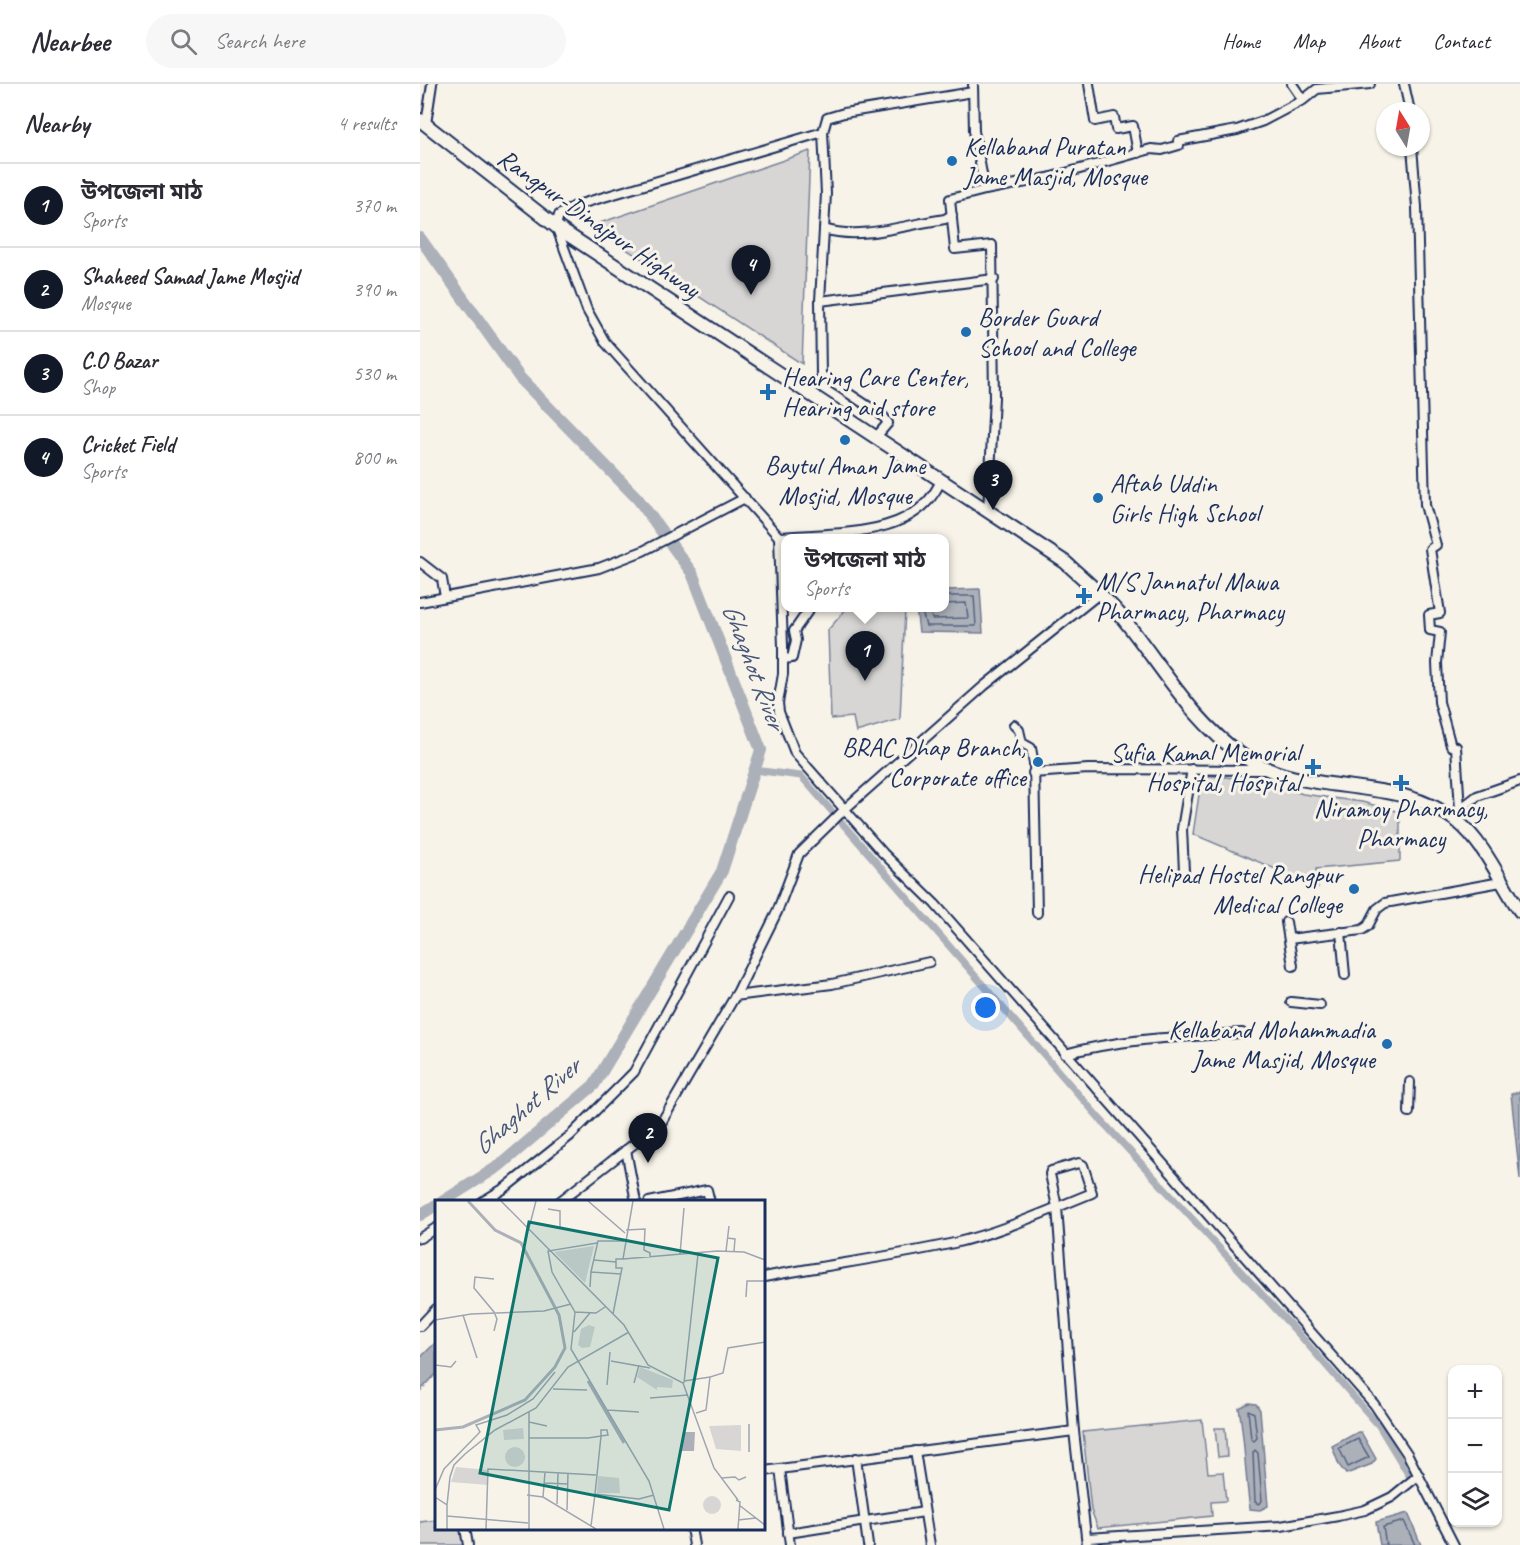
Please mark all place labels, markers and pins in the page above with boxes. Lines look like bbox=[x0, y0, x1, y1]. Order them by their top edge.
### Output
place label: Kellaband Puratan Jame Masjid, Mosque bbox=[962, 130, 1149, 193]
marker: Kellaband Puratan Jame Masjid, Mosque bbox=[945, 154, 959, 168]
pin: 4 bbox=[732, 246, 770, 295]
place label: Border Guard School and College bbox=[978, 301, 1137, 364]
marker: Border Guard School and College bbox=[959, 325, 973, 339]
place label: Hearing Care Center, Hearing aid store bbox=[782, 361, 969, 424]
marker: Hearing Care Center, Hearing aid store bbox=[759, 383, 777, 401]
marker: Baytul Aman Jame Mosjid, Mosque bbox=[838, 433, 852, 447]
place label: Baytul Aman Jame Mosjid, Mosque bbox=[765, 449, 927, 512]
pin: 3 bbox=[974, 460, 1012, 510]
place label: Aftab Uddin Girls High School bbox=[1110, 467, 1264, 530]
marker: Aftab Uddin Girls High School bbox=[1091, 491, 1105, 505]
place label: M/S Jannatul Mawa Pharmacy, Pharmacy bbox=[1096, 565, 1286, 628]
marker: M/S Jannatul Mawa Pharmacy, Pharmacy bbox=[1077, 589, 1091, 603]
pin: 1 bbox=[846, 632, 884, 681]
place label: BRAC Dhap Branch, Corporate office bbox=[842, 731, 1028, 794]
place label: Sufia Kamal Memorial Hospital, Hospital bbox=[1110, 736, 1305, 799]
marker: BRAC Dhap Branch, Corporate office bbox=[1031, 755, 1045, 769]
marker: Sufia Kamal Memorial Hospital, Hospital bbox=[1304, 758, 1322, 776]
marker: Niramoy Pharmacy, Pharmacy bbox=[1394, 776, 1408, 790]
place label: Niramoy Pharmacy, Pharmacy bbox=[1314, 792, 1488, 855]
place label: Helipad Hostel Rangpur Medical College bbox=[1138, 858, 1345, 921]
marker: Helipad Hostel Rangpur Medical College bbox=[1347, 882, 1361, 896]
place label: Kellaband Mohammadia Jame Masjid, Mosque bbox=[1168, 1013, 1377, 1076]
marker: Kellaband Mohammadia Jame Masjid, Mosque bbox=[1380, 1037, 1394, 1051]
pin: 2 bbox=[628, 1114, 668, 1163]

